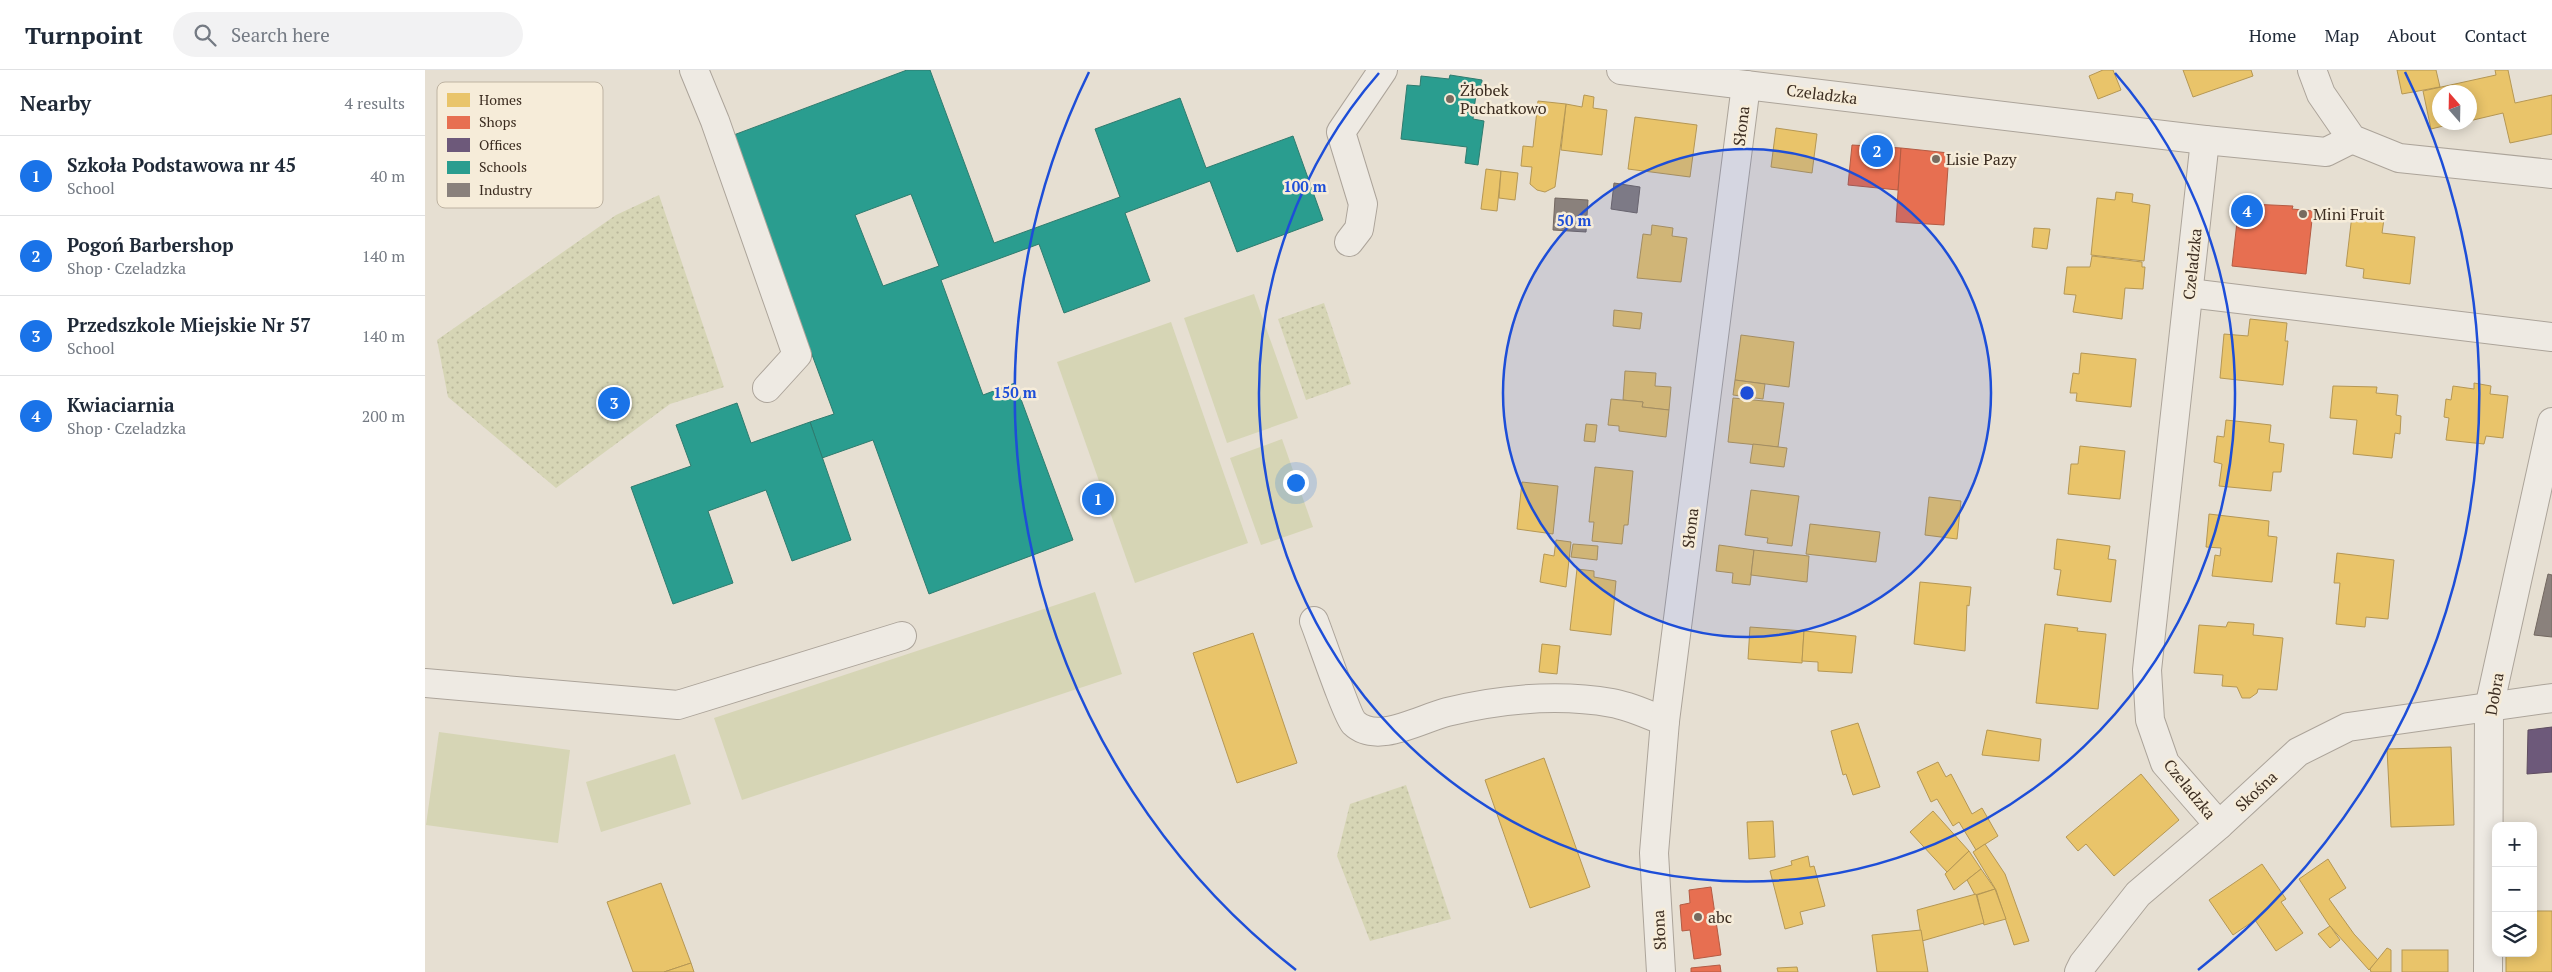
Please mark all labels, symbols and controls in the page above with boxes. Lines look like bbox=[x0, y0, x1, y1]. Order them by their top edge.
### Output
search box bbox=[173, 12, 523, 57]
text: Turnpoint bbox=[25, 19, 143, 51]
icon: search bbox=[191, 21, 219, 49]
text: Search here bbox=[231, 22, 330, 47]
text: Home bbox=[2249, 23, 2296, 47]
text: Map bbox=[2324, 23, 2359, 47]
text: About bbox=[2387, 23, 2436, 47]
text: Contact bbox=[2464, 23, 2527, 47]
place label: Żłobek Puchatkowo bbox=[1460, 79, 1547, 119]
street label: Czeladzka bbox=[1785, 79, 1859, 109]
legend bbox=[437, 82, 603, 208]
north arrow bbox=[2432, 85, 2477, 130]
text: Nearby bbox=[20, 89, 91, 117]
text: Homes bbox=[479, 90, 522, 109]
text: 4 results bbox=[345, 92, 405, 114]
marker: Żłobek Puchatkowo bbox=[1444, 93, 1456, 105]
street label: Słona bbox=[1728, 105, 1754, 147]
text: Shops bbox=[479, 112, 516, 131]
pin: 2 bbox=[1861, 132, 1893, 170]
text: Offices bbox=[479, 135, 522, 154]
place label: Lisie Pazy bbox=[1946, 148, 2018, 170]
text: Szkoła Podstawowa nr 45 bbox=[67, 152, 296, 177]
marker: Lisie Pazy bbox=[1930, 153, 1942, 165]
text: Schools bbox=[479, 157, 527, 176]
text: 1 bbox=[31, 165, 41, 187]
text: 40 m bbox=[370, 165, 405, 187]
text: 100 m bbox=[1283, 176, 1327, 196]
text: School bbox=[67, 177, 115, 199]
text: Industry bbox=[479, 180, 533, 199]
pin: 4 bbox=[2231, 192, 2263, 230]
place label: Mini Fruit bbox=[2313, 203, 2385, 225]
marker: Mini Fruit bbox=[2297, 208, 2309, 220]
text: 50 m bbox=[1557, 210, 1592, 230]
street label: Czeladzka bbox=[2177, 227, 2207, 301]
text: Pogoń Barbershop bbox=[67, 232, 234, 257]
text: 2 bbox=[31, 245, 41, 267]
text: 140 m bbox=[362, 245, 405, 267]
text: Shop · Czeladzka bbox=[67, 257, 186, 279]
text: Przedszkole Miejskie Nr 57 bbox=[67, 312, 311, 337]
text: 3 bbox=[31, 325, 41, 347]
text: 140 m bbox=[362, 325, 405, 347]
text: School bbox=[67, 337, 115, 359]
text: 150 m bbox=[993, 382, 1037, 402]
pin: 3 bbox=[598, 384, 630, 422]
centre of rings bbox=[1738, 384, 1756, 402]
text: Kwiaciarnia bbox=[67, 392, 175, 417]
text: 4 bbox=[31, 405, 41, 427]
text: 200 m bbox=[362, 405, 405, 427]
text: Shop · Czeladzka bbox=[67, 417, 186, 439]
your location bbox=[1283, 470, 1309, 496]
pin: 1 bbox=[1082, 480, 1114, 518]
street label: Słona bbox=[1677, 507, 1703, 549]
street label: Dobra bbox=[2479, 671, 2509, 717]
street label: Czeladzka bbox=[2159, 754, 2221, 824]
street label: Skośna bbox=[2230, 766, 2282, 816]
map controls bbox=[2492, 822, 2537, 957]
button: + bbox=[2492, 822, 2537, 867]
button: − bbox=[2492, 867, 2537, 912]
place label: abc bbox=[1708, 906, 1732, 928]
street label: Słona bbox=[1647, 909, 1671, 951]
marker: abc bbox=[1692, 911, 1704, 923]
button: layers bbox=[2492, 912, 2537, 957]

